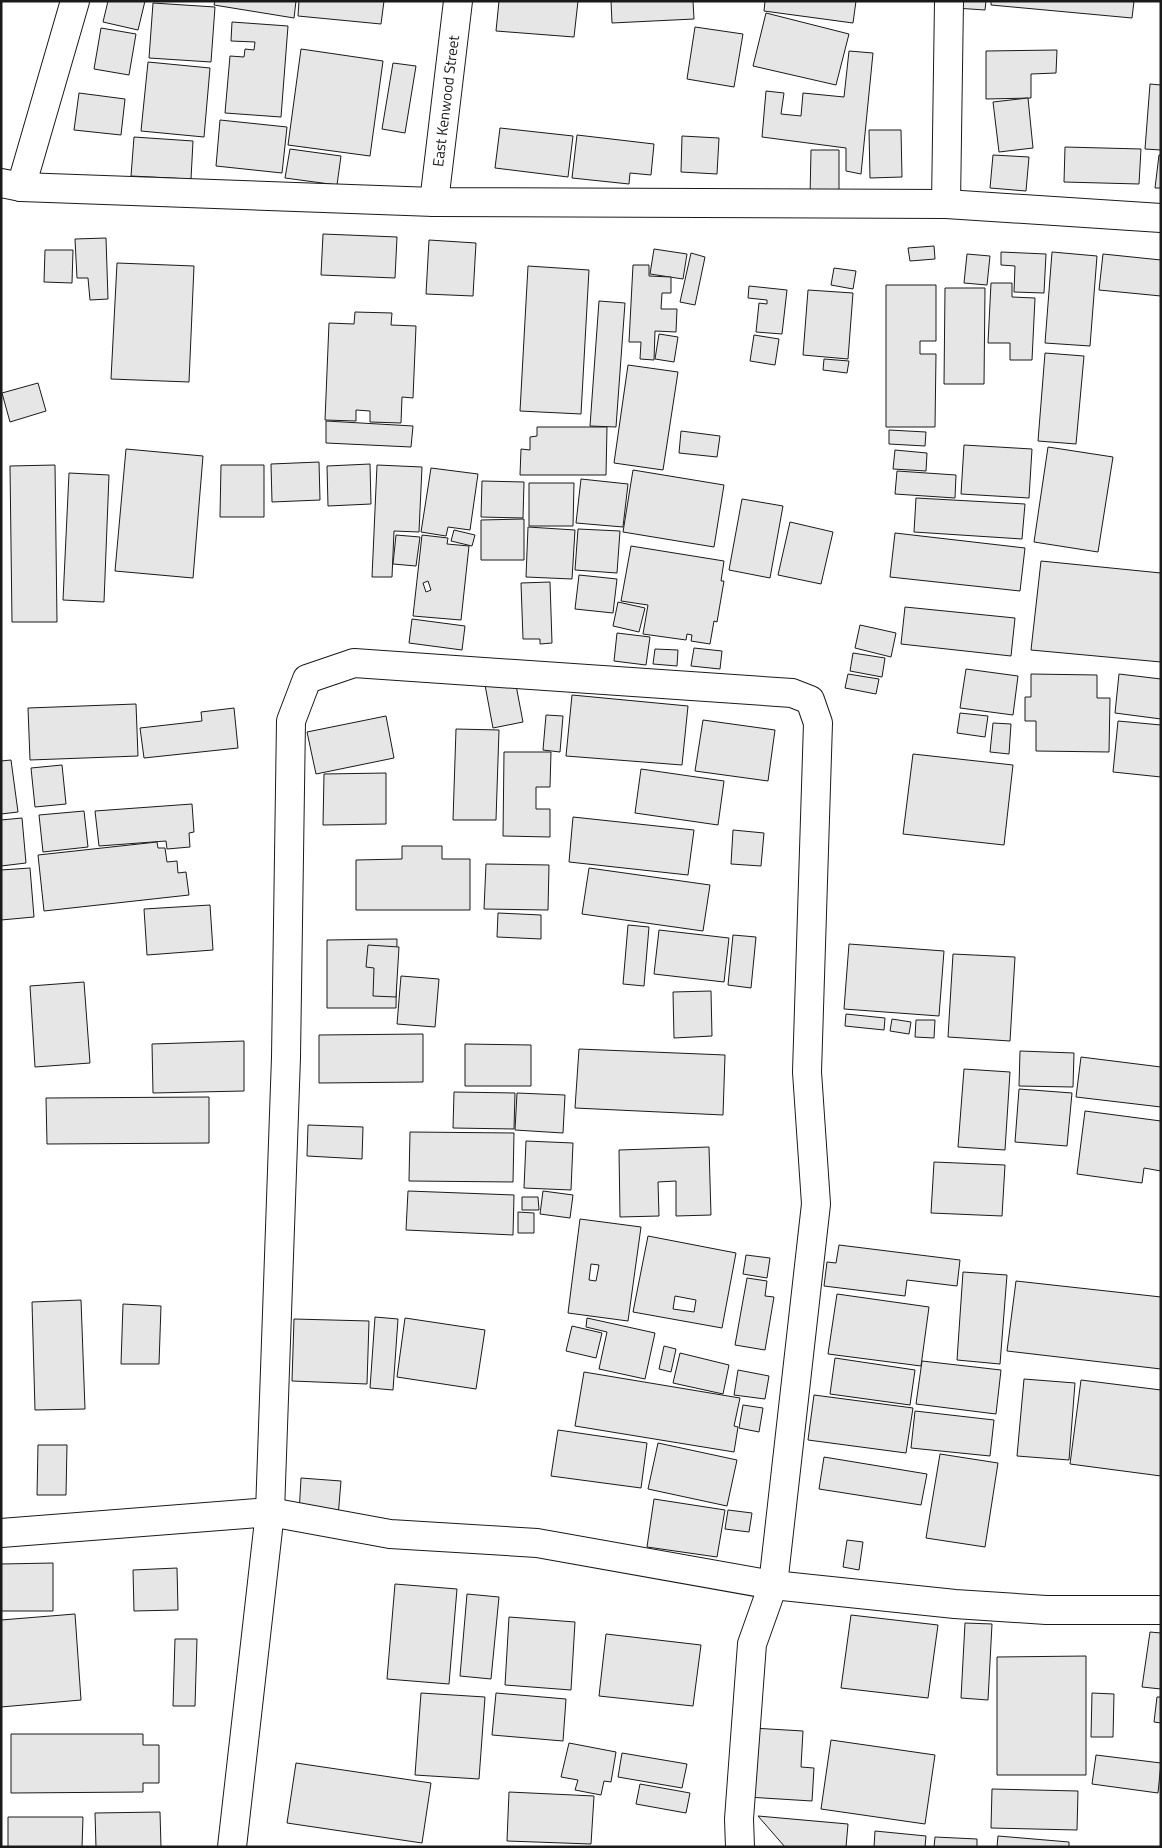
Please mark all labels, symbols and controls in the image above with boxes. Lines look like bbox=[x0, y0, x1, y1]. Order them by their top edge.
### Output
street label: East Kenwood Street bbox=[426, 33, 465, 168]

